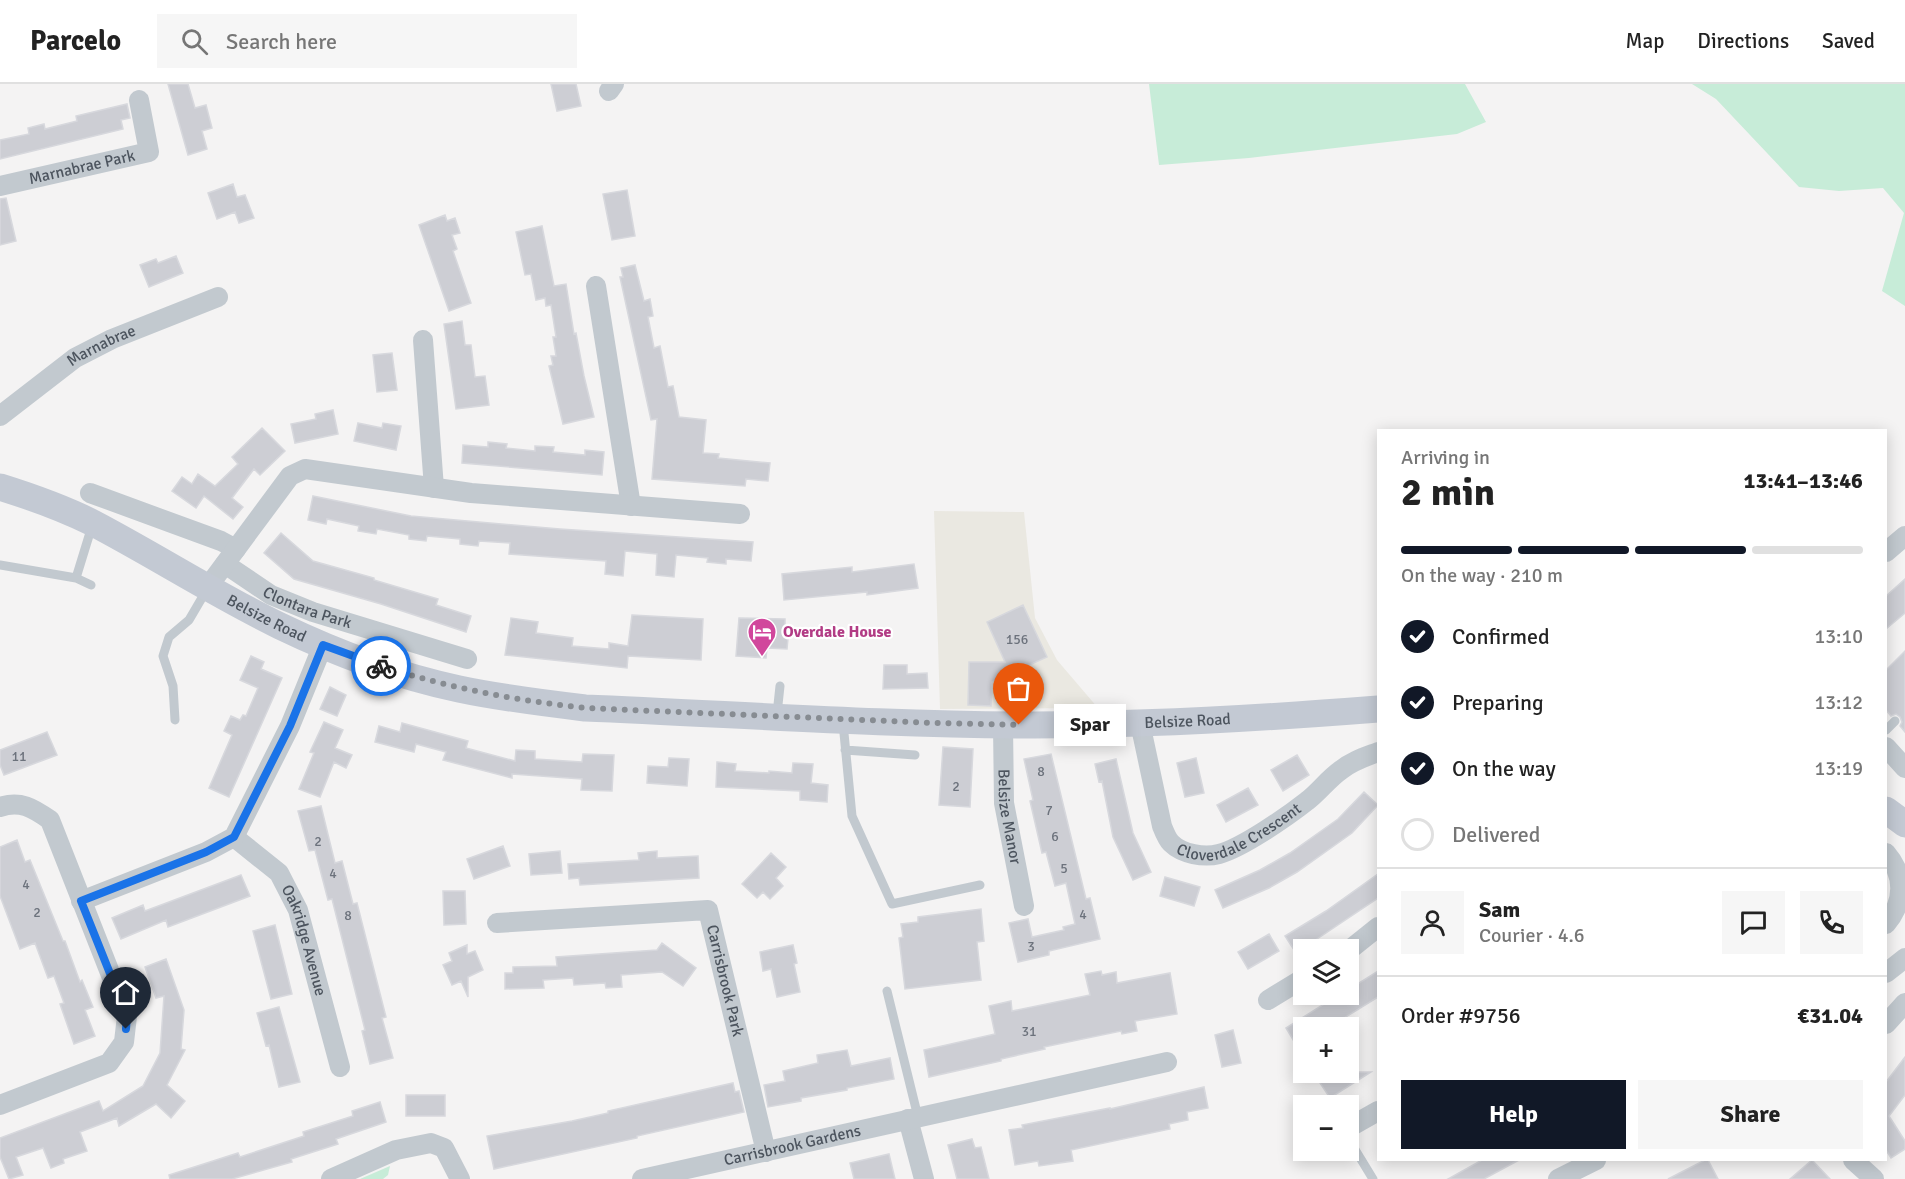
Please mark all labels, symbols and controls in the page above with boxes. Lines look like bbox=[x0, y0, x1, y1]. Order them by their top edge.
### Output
search box bbox=[157, 14, 577, 68]
text: Parcelo bbox=[30, 24, 121, 58]
icon: search bbox=[178, 25, 211, 58]
text: Search here bbox=[226, 28, 337, 55]
text: Map bbox=[1626, 28, 1664, 54]
text: Directions bbox=[1697, 28, 1789, 54]
text: Saved bbox=[1822, 28, 1875, 54]
street label: Marnabrae Park bbox=[27, 146, 137, 189]
street label: Marnabrae bbox=[63, 321, 139, 371]
text: Arriving in bbox=[1401, 445, 1490, 470]
text: 13:41–13:46 bbox=[1744, 467, 1863, 494]
text: 2 min bbox=[1401, 468, 1495, 516]
text: On the way · 210 m bbox=[1401, 563, 1563, 588]
street label: Clontara Park bbox=[259, 582, 354, 633]
street label: Belsize Road bbox=[223, 590, 309, 647]
hotel icon: Overdale House bbox=[746, 616, 778, 658]
icon: check bbox=[1401, 620, 1434, 653]
place label: Overdale House bbox=[783, 622, 892, 642]
text: Confirmed bbox=[1452, 623, 1550, 650]
text: 13:10 bbox=[1814, 624, 1863, 649]
house number: 156 bbox=[1006, 631, 1028, 648]
courier bbox=[351, 636, 411, 696]
icon: bike bbox=[365, 650, 398, 683]
pin bbox=[993, 663, 1044, 725]
icon: bag bbox=[1002, 672, 1035, 705]
icon: check bbox=[1401, 686, 1434, 719]
text: Preparing bbox=[1452, 689, 1544, 716]
text: 13:12 bbox=[1814, 690, 1863, 715]
callout: Spar bbox=[1055, 704, 1127, 746]
street label: Belsize Road bbox=[1144, 709, 1231, 733]
text: Spar bbox=[1070, 712, 1110, 737]
house number: 11 bbox=[11, 748, 27, 765]
icon: check bbox=[1401, 752, 1434, 785]
text: On the way bbox=[1452, 755, 1556, 782]
text: 13:19 bbox=[1814, 756, 1863, 781]
house number: 8 bbox=[1037, 763, 1045, 780]
street label: Belsize Manor bbox=[994, 769, 1026, 866]
house number: 2 bbox=[952, 778, 960, 795]
street label: Cloverdale Crescent bbox=[1173, 799, 1306, 866]
house number: 7 bbox=[1045, 802, 1053, 819]
text: Delivered bbox=[1452, 821, 1540, 848]
house number: 6 bbox=[1051, 828, 1059, 845]
house number: 2 bbox=[314, 833, 322, 850]
house number: 5 bbox=[1060, 860, 1068, 877]
house number: 4 bbox=[329, 865, 337, 882]
house number: 4 bbox=[22, 876, 30, 893]
street label: Oakridge Avenue bbox=[277, 881, 331, 998]
button: person bbox=[1401, 891, 1464, 954]
button: chat bbox=[1722, 891, 1785, 954]
button: phone bbox=[1800, 891, 1863, 954]
text: Sam bbox=[1479, 896, 1520, 923]
house number: 2 bbox=[33, 904, 41, 921]
house number: 4 bbox=[1079, 906, 1087, 923]
house number: 8 bbox=[344, 907, 352, 924]
street label: Carrisbrook Park bbox=[702, 923, 748, 1038]
text: Courier · 4.6 bbox=[1479, 923, 1585, 948]
house number: 3 bbox=[1027, 938, 1035, 955]
map controls bbox=[1293, 939, 1359, 1161]
button: layers bbox=[1293, 939, 1359, 1005]
pin bbox=[100, 967, 151, 1029]
icon: home bbox=[109, 976, 142, 1009]
text: Order #9756 bbox=[1401, 1002, 1521, 1029]
text: €31.04 bbox=[1797, 1002, 1863, 1029]
button: + bbox=[1293, 1017, 1359, 1083]
house number: 31 bbox=[1021, 1023, 1037, 1040]
button: Help bbox=[1401, 1080, 1626, 1149]
button: Share bbox=[1638, 1080, 1863, 1149]
button: − bbox=[1293, 1095, 1359, 1161]
street label: Carrisbrook Gardens bbox=[722, 1121, 863, 1170]

